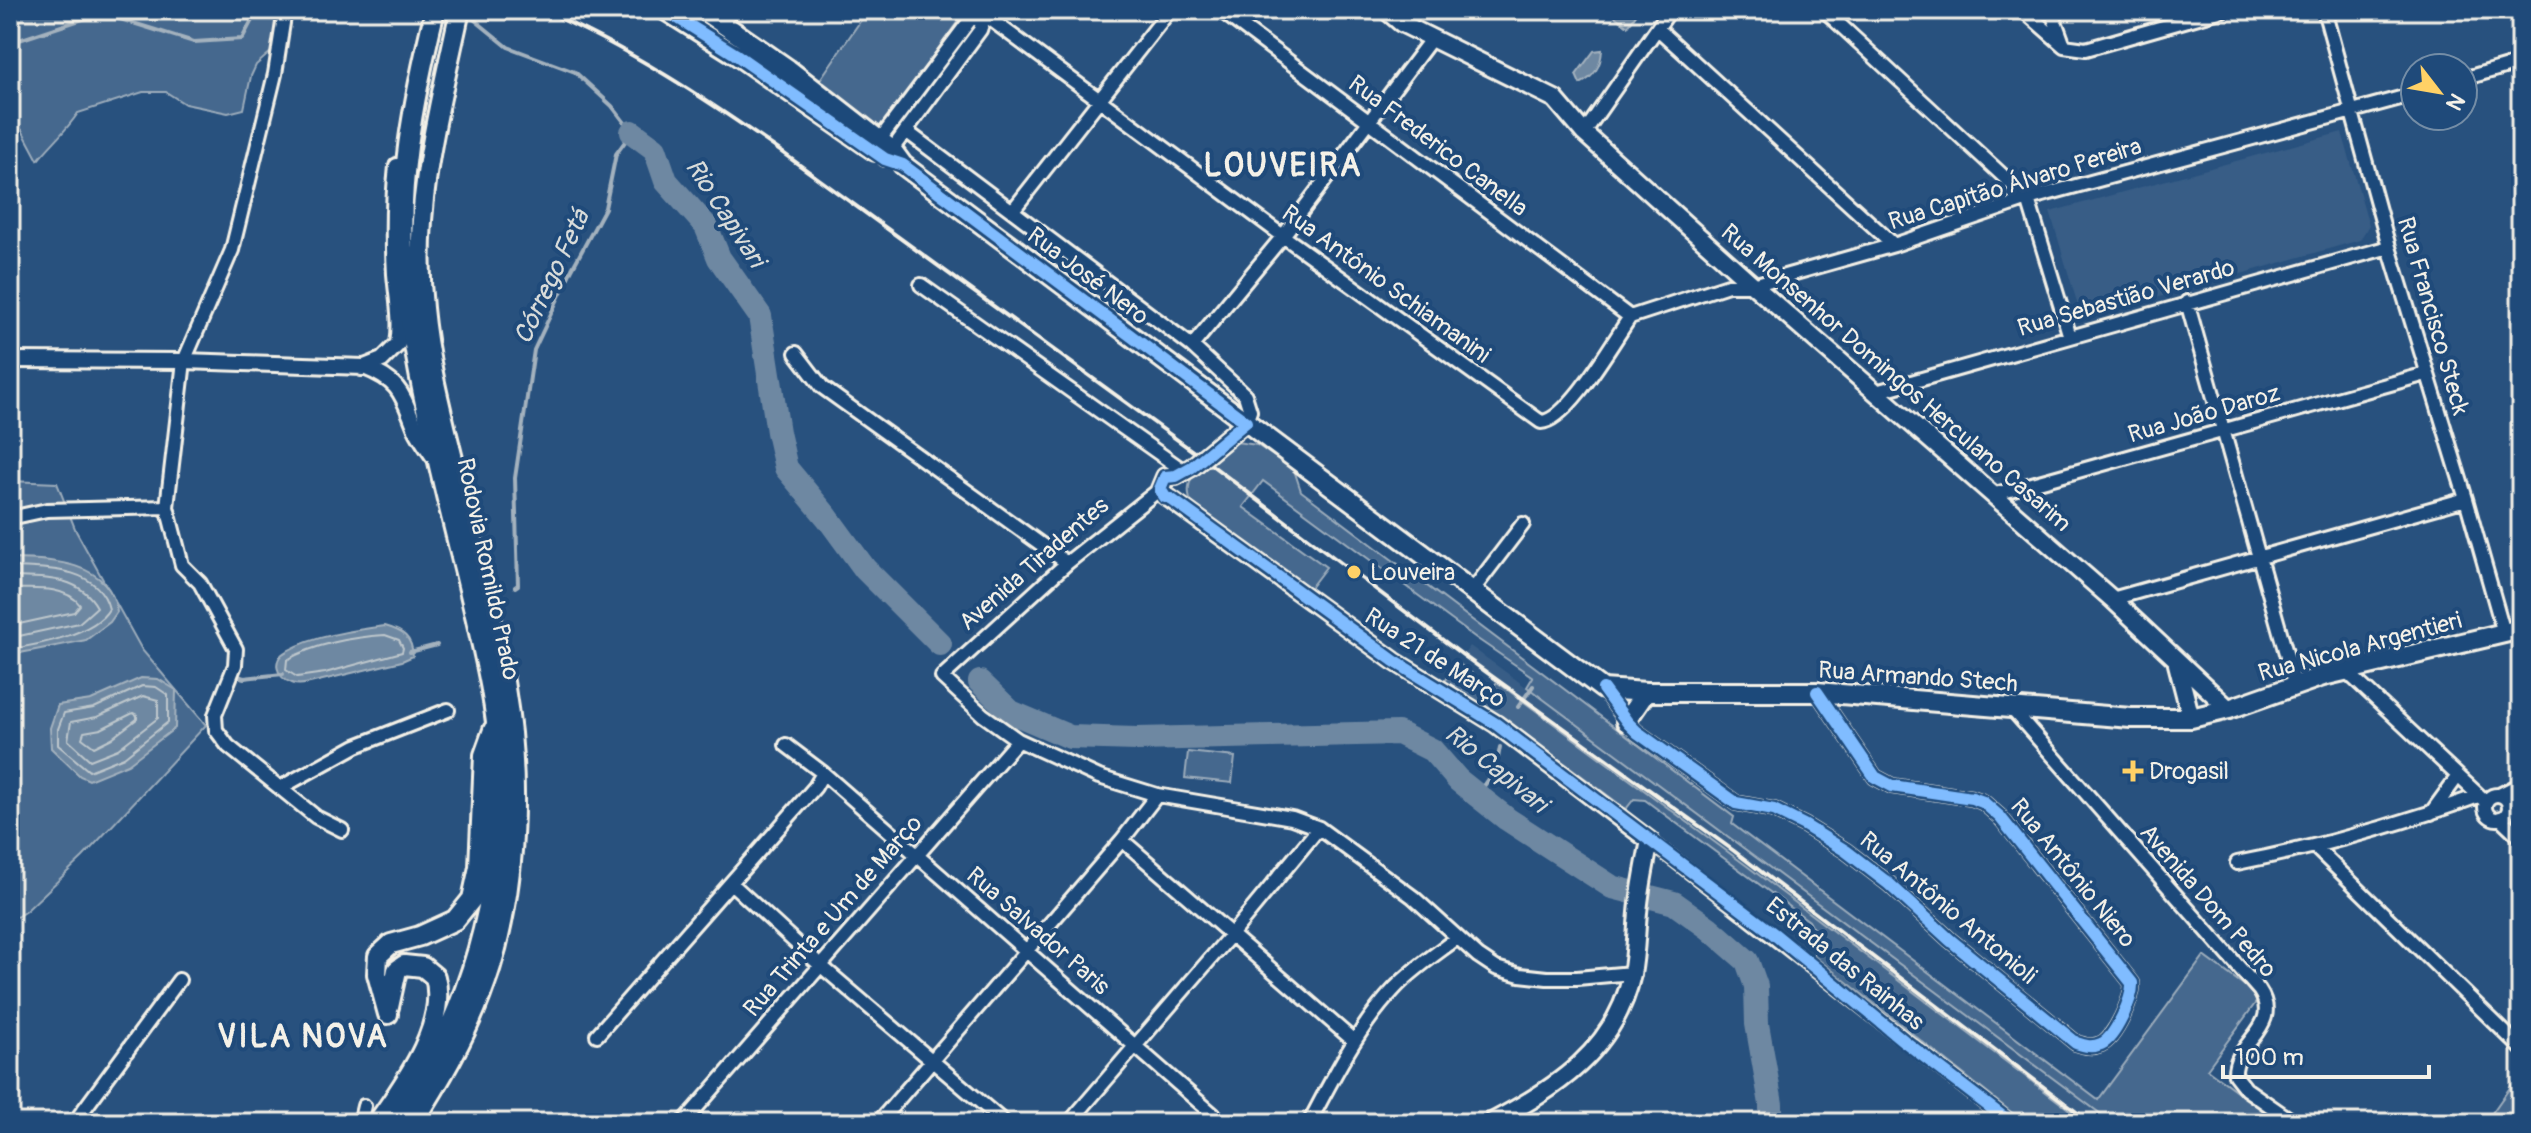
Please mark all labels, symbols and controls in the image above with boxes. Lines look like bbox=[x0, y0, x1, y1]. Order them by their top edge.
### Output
north arrow bbox=[2399, 52, 2479, 132]
street label: Rua Frederico Canella bbox=[1343, 69, 1533, 223]
text: N bbox=[2439, 88, 2471, 115]
street label: Rua Capitão Álvaro Pereira bbox=[1885, 132, 2145, 236]
district label: LOUVEIRA bbox=[1203, 146, 1363, 186]
water label: Rio Capivari bbox=[678, 153, 774, 277]
street label: Rua Antônio Schiamanini bbox=[1276, 199, 1496, 369]
water label: Córrego Fetá bbox=[507, 203, 598, 349]
street label: Rua Francisco Steck bbox=[2391, 214, 2475, 418]
street label: Rua Monsenhor Domingos Herculano Casarim bbox=[1715, 218, 2077, 538]
street label: Rua José Nero bbox=[1022, 221, 1154, 331]
street label: Rua Sebastião Verardo bbox=[2014, 253, 2238, 343]
street label: Rua João Daroz bbox=[2125, 378, 2283, 450]
street label: Rodovia Romildo Prado bbox=[450, 456, 526, 683]
street label: Avenida Tiradentes bbox=[953, 491, 1115, 637]
place label: Louveira bbox=[1370, 558, 1455, 587]
marker: Louveira bbox=[1345, 563, 1363, 581]
street label: Rua 21 de Março bbox=[1359, 602, 1511, 714]
street label: Rua Nicola Argentieri bbox=[2255, 606, 2465, 688]
street label: Rua Armando Stech bbox=[1817, 656, 2019, 698]
water label: Rio Capivari bbox=[1438, 718, 1557, 823]
place label: Drogasil bbox=[2149, 757, 2229, 786]
marker: Drogasil bbox=[2124, 762, 2142, 780]
street label: Rua Antônio Niero bbox=[2004, 793, 2142, 953]
street label: Rua Trinta e Um de Março bbox=[738, 809, 929, 1023]
street label: Avenida Dom Pedro bbox=[2133, 818, 2283, 984]
street label: Rua Antônio Antonioli bbox=[1854, 826, 2042, 990]
street label: Rua Salvador Paris bbox=[961, 861, 1116, 1001]
street label: Estrada das Rainhas bbox=[1760, 891, 1930, 1037]
district label: VILA NOVA bbox=[217, 1017, 389, 1057]
scale bar bbox=[2223, 1029, 2429, 1079]
text: 100 m bbox=[2235, 1043, 2304, 1072]

